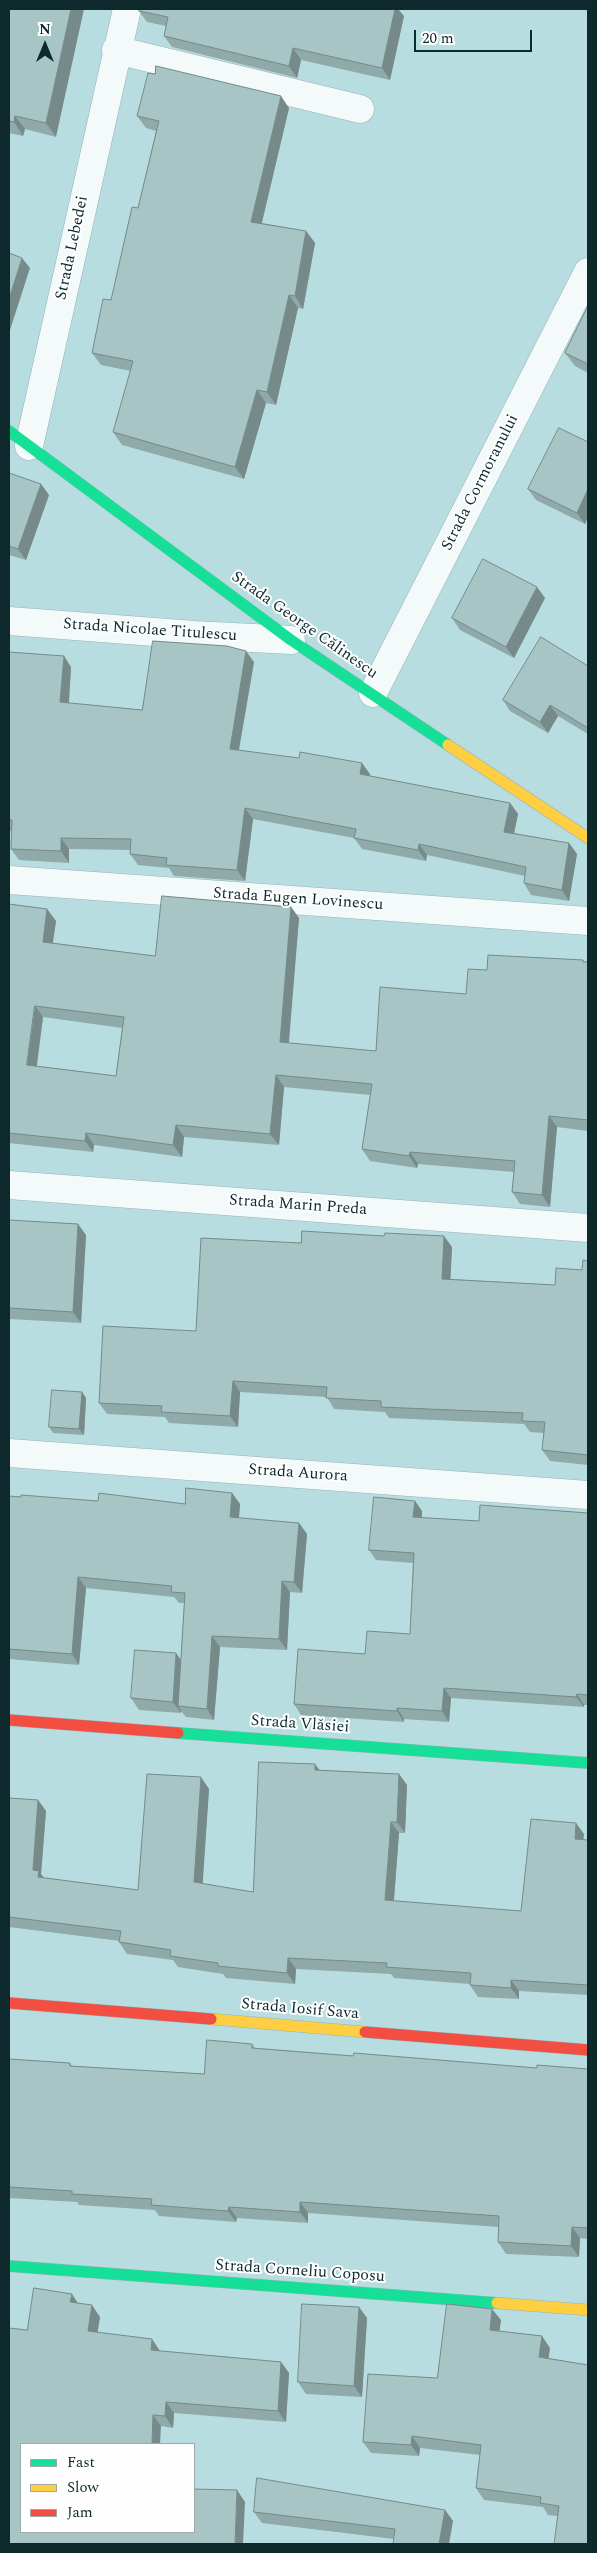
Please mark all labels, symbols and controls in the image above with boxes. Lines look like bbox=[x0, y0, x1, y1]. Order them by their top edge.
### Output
text: N bbox=[39, 19, 51, 40]
north arrow bbox=[20, 20, 70, 70]
scale bar bbox=[417, 20, 534, 52]
text: 20 m bbox=[422, 27, 454, 50]
street label: Strada Lebedei bbox=[53, 194, 93, 302]
street label: Strada Cormoranului bbox=[438, 412, 524, 554]
street label: Strada George Călinescu bbox=[227, 568, 381, 684]
street label: Strada Nicolae Titulescu bbox=[62, 615, 238, 647]
street label: Strada Eugen Lovinescu bbox=[212, 884, 384, 916]
street label: Strada Marin Preda bbox=[228, 1192, 368, 1220]
street label: Strada Aurora bbox=[248, 1461, 348, 1487]
street label: Strada Vlăsiei bbox=[250, 1712, 350, 1738]
street label: Strada Iosif Sava bbox=[240, 1995, 360, 2025]
street label: Strada Corneliu Coposu bbox=[215, 2256, 385, 2288]
legend bbox=[20, 2443, 195, 2533]
text: Fast bbox=[67, 2451, 95, 2474]
text: Slow bbox=[67, 2476, 99, 2499]
text: Jam bbox=[67, 2501, 93, 2524]

